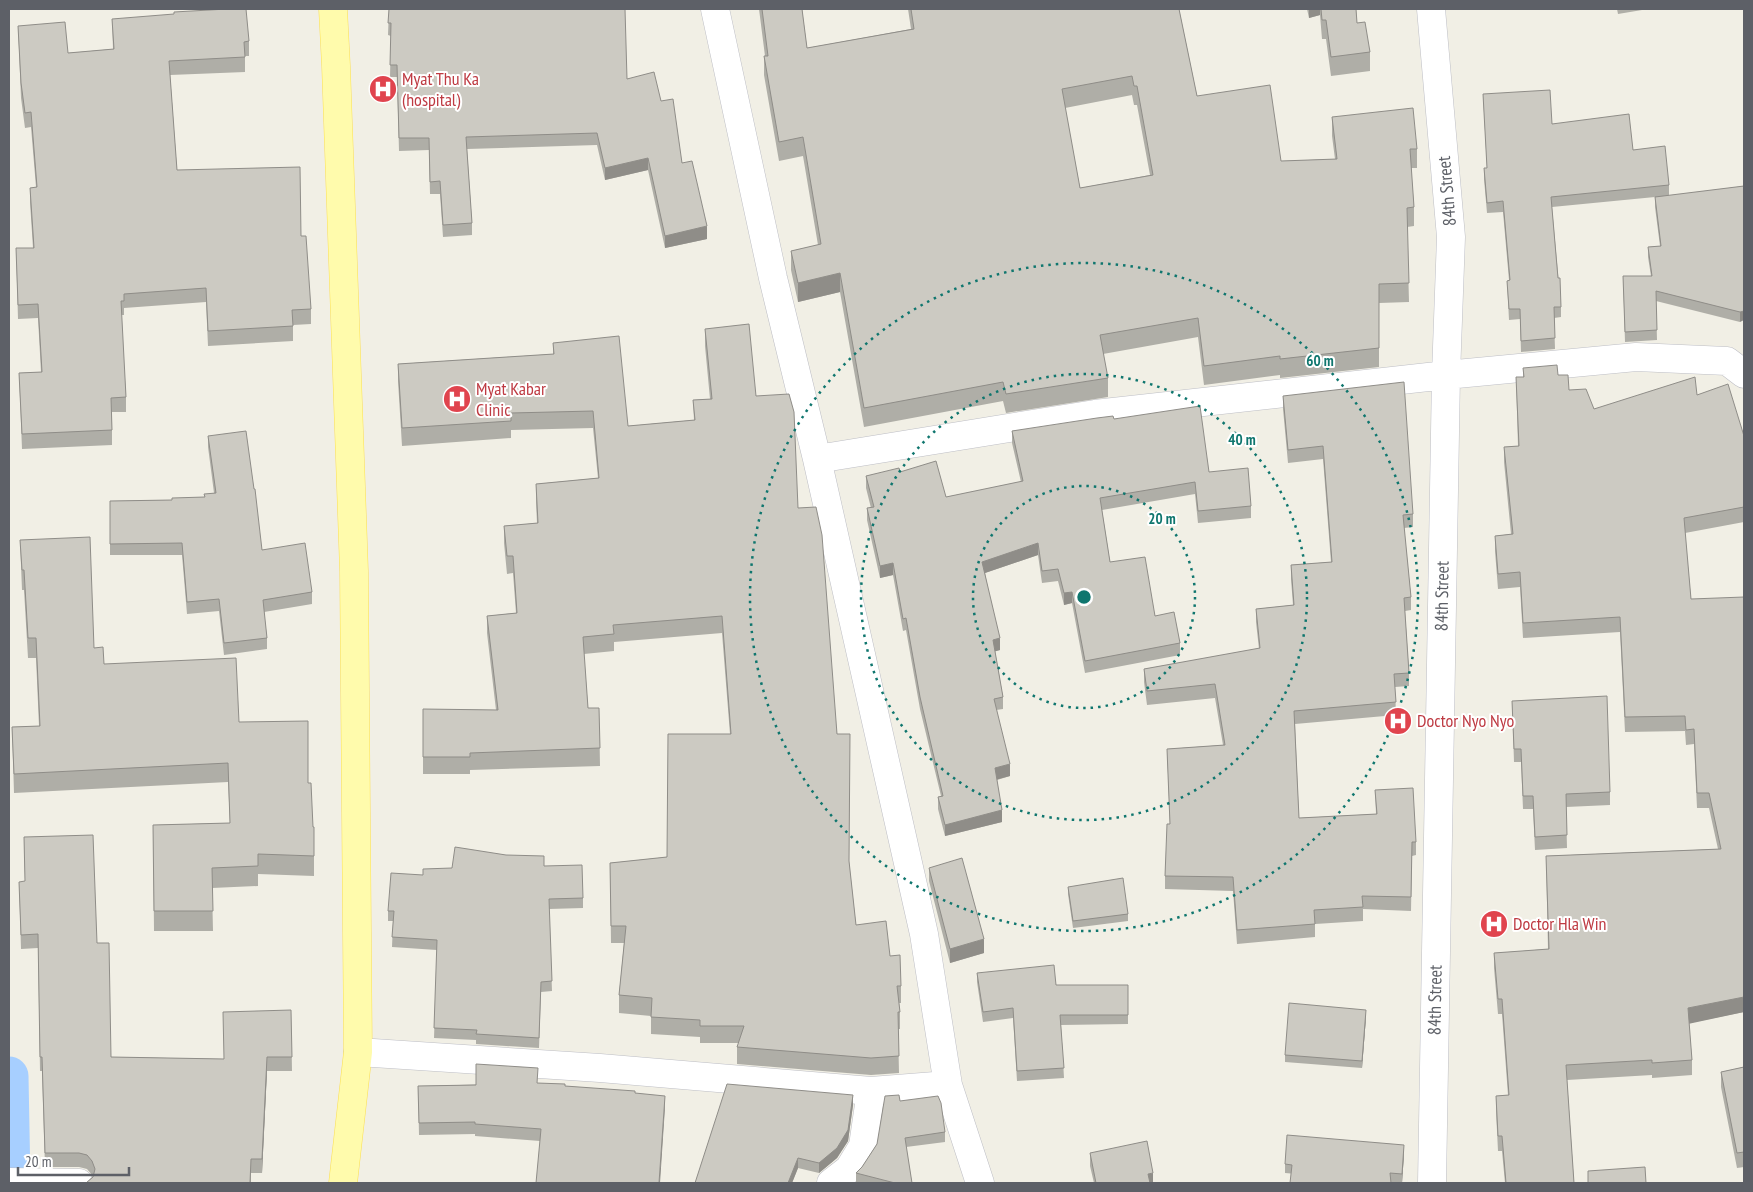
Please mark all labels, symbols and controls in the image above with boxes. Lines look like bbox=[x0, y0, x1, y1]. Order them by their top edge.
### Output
place label: Myat Thu Ka (hospital) bbox=[402, 67, 479, 111]
hospital icon: Myat Thu Ka (hospital) bbox=[368, 74, 398, 104]
street label: 84th Street bbox=[1432, 155, 1461, 227]
text: 60 m bbox=[1306, 351, 1334, 370]
place label: Myat Kabar Clinic bbox=[476, 377, 546, 421]
hospital icon: Myat Kabar Clinic bbox=[442, 384, 472, 414]
text: 40 m bbox=[1228, 430, 1256, 449]
text: 20 m bbox=[1148, 509, 1176, 528]
street label: 84th Street bbox=[1429, 561, 1454, 631]
centre of rings bbox=[1075, 588, 1093, 606]
hospital icon: Doctor Nyo Nyo bbox=[1383, 706, 1413, 736]
place label: Doctor Nyo Nyo bbox=[1417, 709, 1514, 732]
hospital icon: Doctor Hla Win bbox=[1479, 909, 1509, 939]
place label: Doctor Hla Win bbox=[1513, 912, 1606, 935]
street label: 84th Street bbox=[1422, 965, 1447, 1035]
scale bar bbox=[18, 1144, 129, 1176]
text: 20 m bbox=[25, 1152, 51, 1171]

